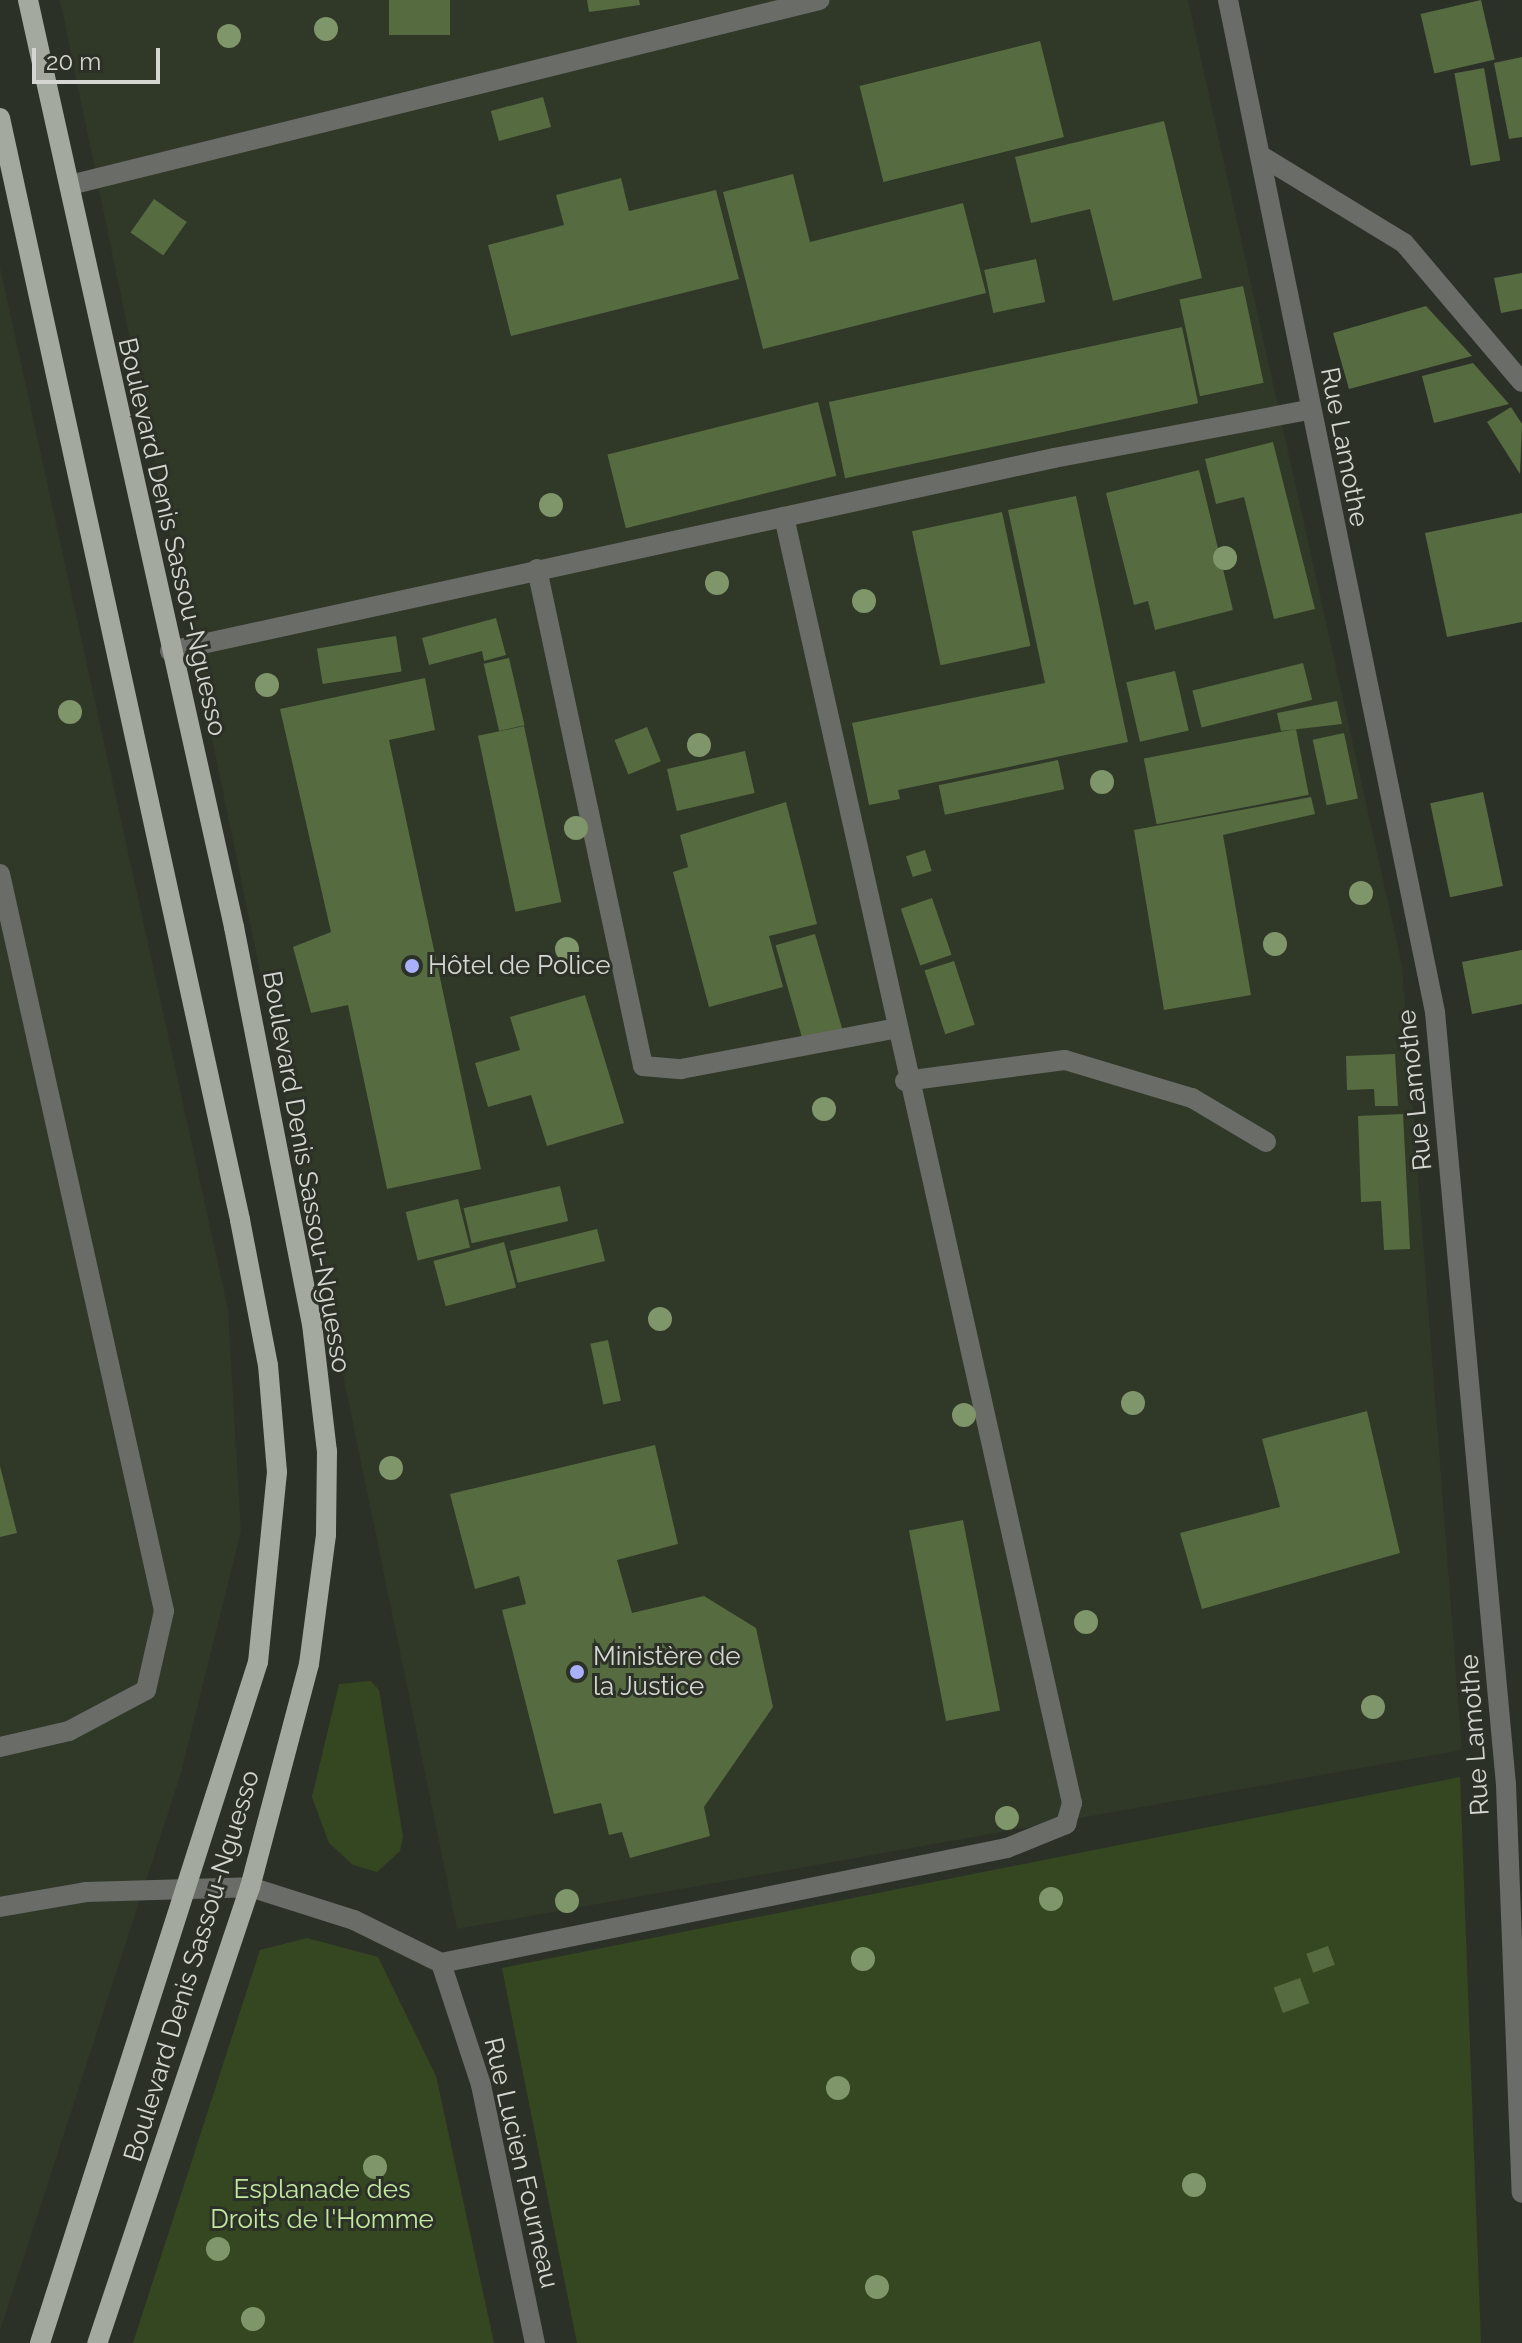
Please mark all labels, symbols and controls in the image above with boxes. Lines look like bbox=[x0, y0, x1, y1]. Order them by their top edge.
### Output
scale bar bbox=[36, 32, 164, 82]
text: 20 m bbox=[46, 47, 101, 76]
street label: Boulevard Denis Sassou-Nguesso bbox=[111, 335, 233, 739]
street label: Rue Lamothe bbox=[1313, 365, 1375, 529]
place label: Hôtel de Police bbox=[428, 950, 611, 982]
marker: Hôtel de Police bbox=[403, 957, 421, 975]
street label: Boulevard Denis Sassou-Nguesso bbox=[255, 969, 357, 1375]
street label: Rue Lamothe bbox=[1391, 1008, 1439, 1172]
place label: Ministère de la Justice bbox=[593, 1641, 741, 1702]
street label: Rue Lamothe bbox=[1454, 1653, 1496, 1817]
marker: Ministère de la Justice bbox=[568, 1663, 586, 1681]
street label: Boulevard Denis Sassou-Nguesso bbox=[118, 1767, 266, 2165]
street label: Rue Lucien Fourneau bbox=[477, 2035, 565, 2291]
park label: Esplanade des Droits de l'Homme bbox=[210, 2174, 434, 2236]

